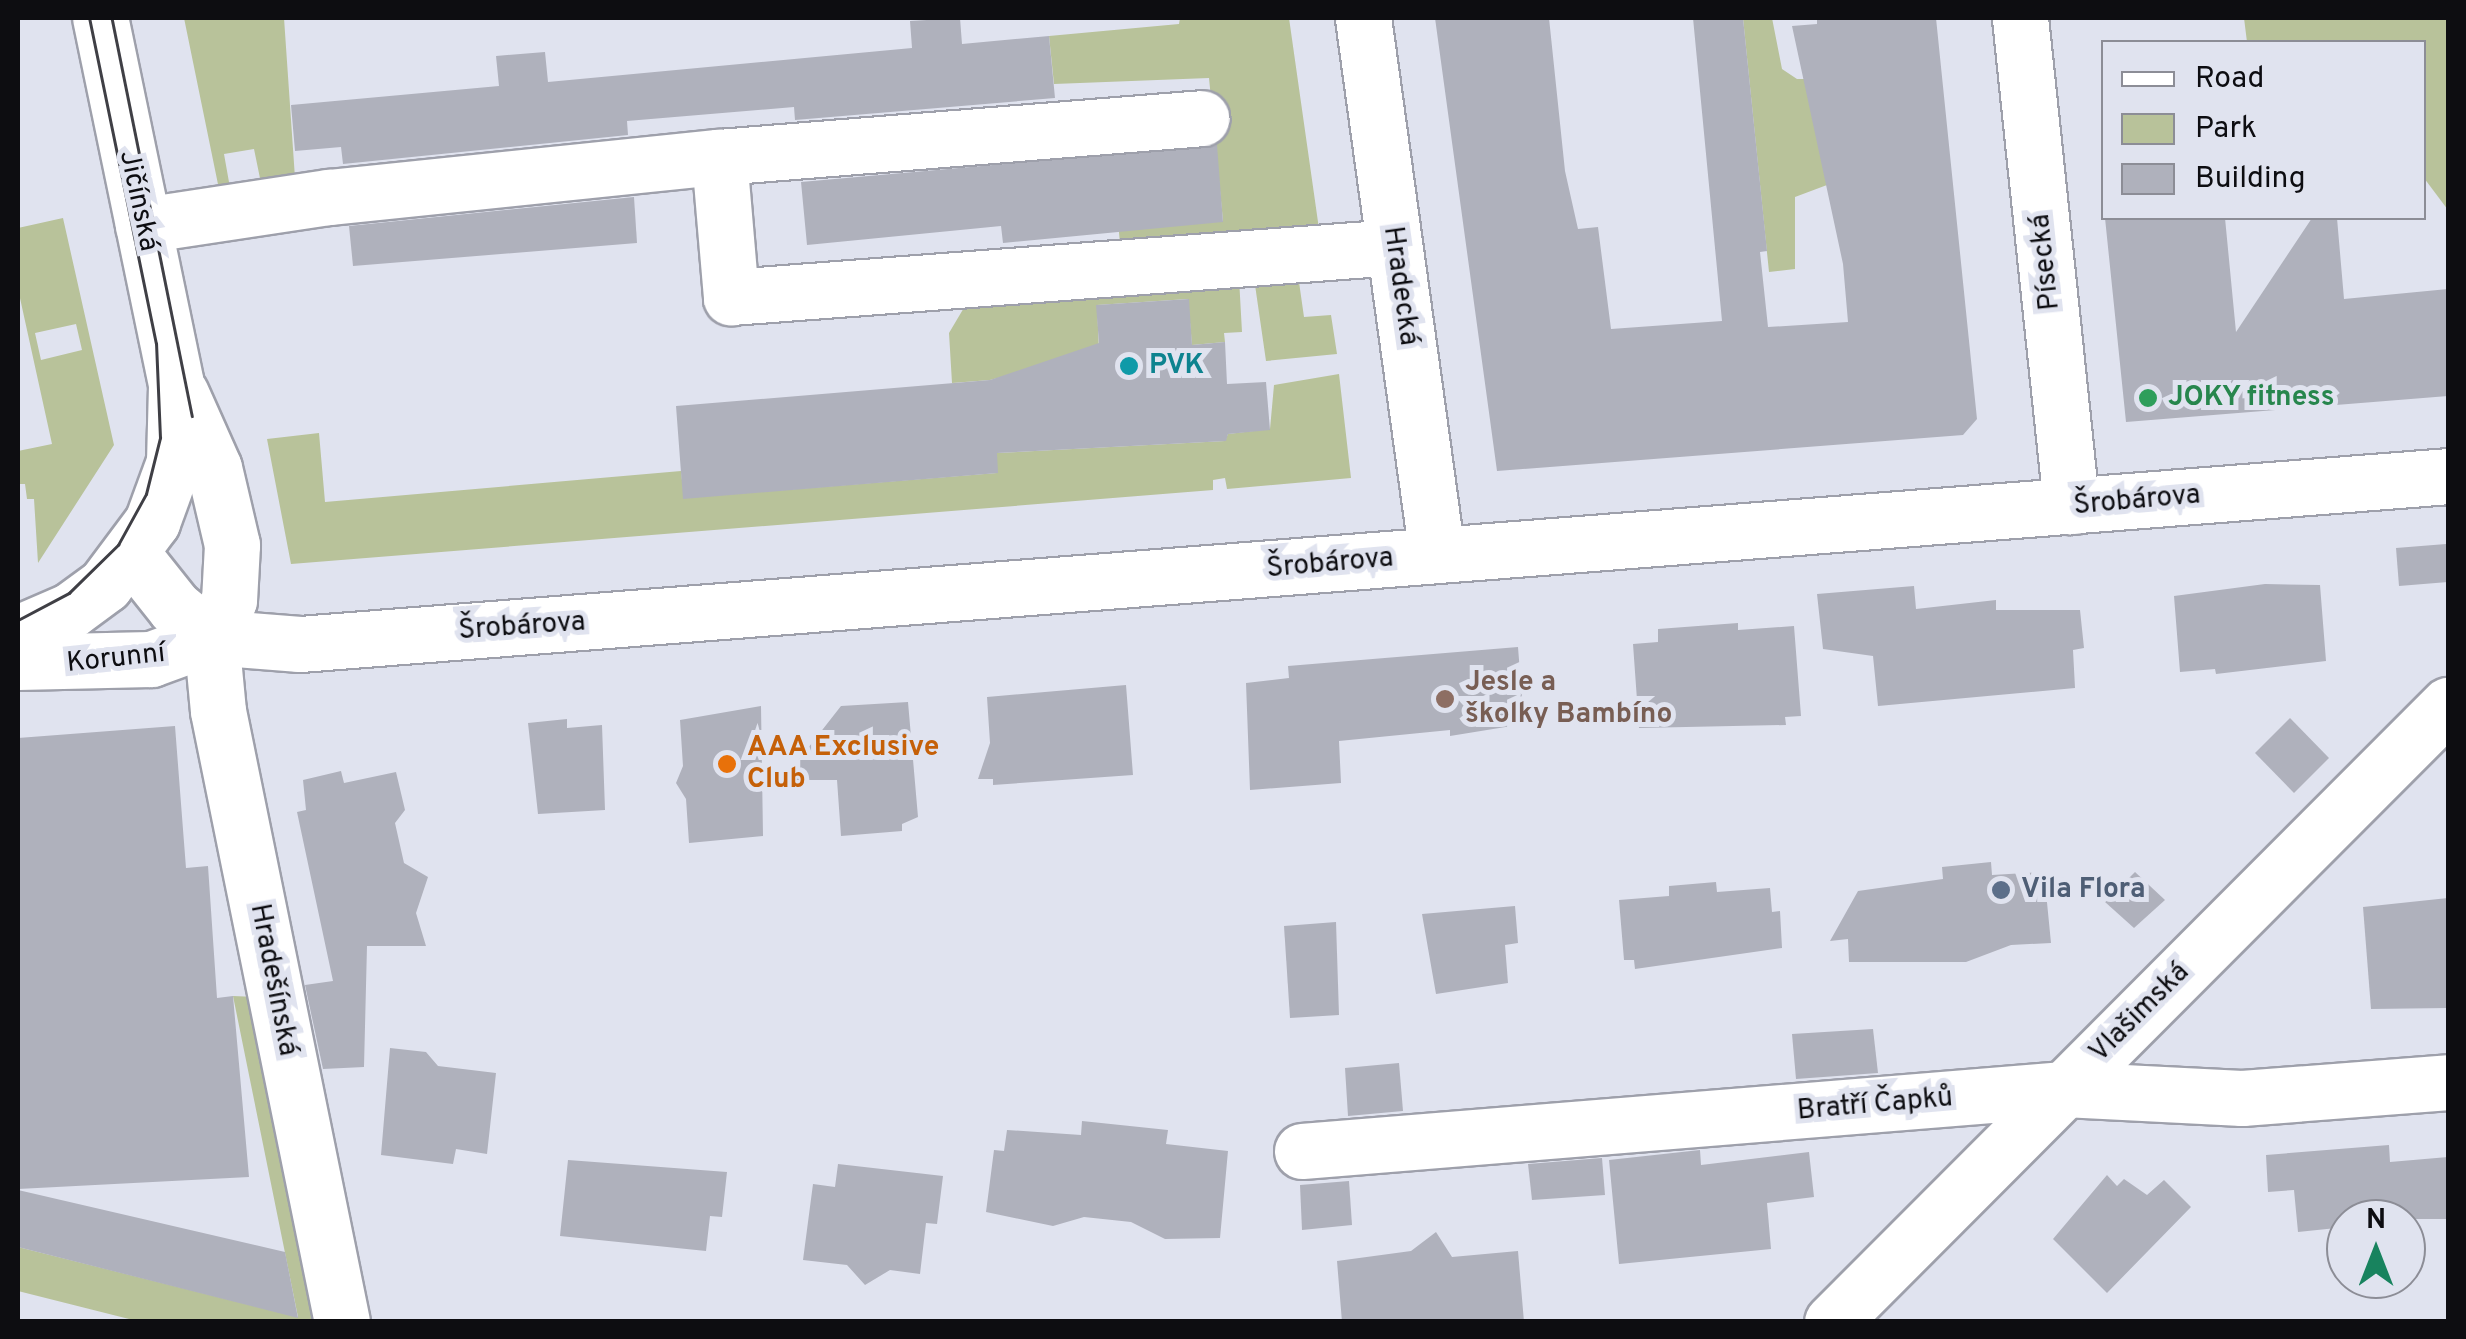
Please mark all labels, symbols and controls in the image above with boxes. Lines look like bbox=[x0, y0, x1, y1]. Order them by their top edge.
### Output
legend bbox=[2101, 40, 2426, 220]
text: Road bbox=[2195, 61, 2264, 98]
text: Park bbox=[2195, 111, 2257, 148]
street label: Jičínská bbox=[111, 148, 165, 254]
text: Building bbox=[2195, 161, 2306, 198]
street label: Písecká bbox=[2024, 212, 2068, 312]
street label: Hradecká bbox=[1375, 224, 1425, 348]
place label: PVK bbox=[1149, 349, 1204, 383]
marker: PVK bbox=[1118, 355, 1140, 377]
place label: JOKY fitness bbox=[2168, 381, 2336, 415]
marker: JOKY fitness bbox=[2137, 387, 2159, 409]
street label: Šrobárova bbox=[2072, 479, 2202, 523]
street label: Šrobárova bbox=[1265, 542, 1395, 586]
street label: Šrobárova bbox=[457, 606, 587, 648]
street label: Korunní bbox=[65, 637, 167, 681]
place label: Jesle a školky Bambíno bbox=[1465, 666, 1672, 732]
marker: Jesle a školky Bambíno bbox=[1434, 688, 1456, 710]
place label: AAA Exclusive Club bbox=[747, 731, 940, 797]
marker: AAA Exclusive Club bbox=[716, 753, 738, 775]
place label: Vila Flora bbox=[2021, 873, 2146, 907]
marker: Vila Flora bbox=[1990, 879, 2012, 901]
street label: Hradešínská bbox=[242, 901, 304, 1059]
street label: Vlašimská bbox=[2083, 956, 2197, 1070]
street label: Bratří Čapků bbox=[1796, 1081, 1954, 1129]
north arrow bbox=[2326, 1199, 2426, 1299]
text: N bbox=[2366, 1203, 2386, 1239]

